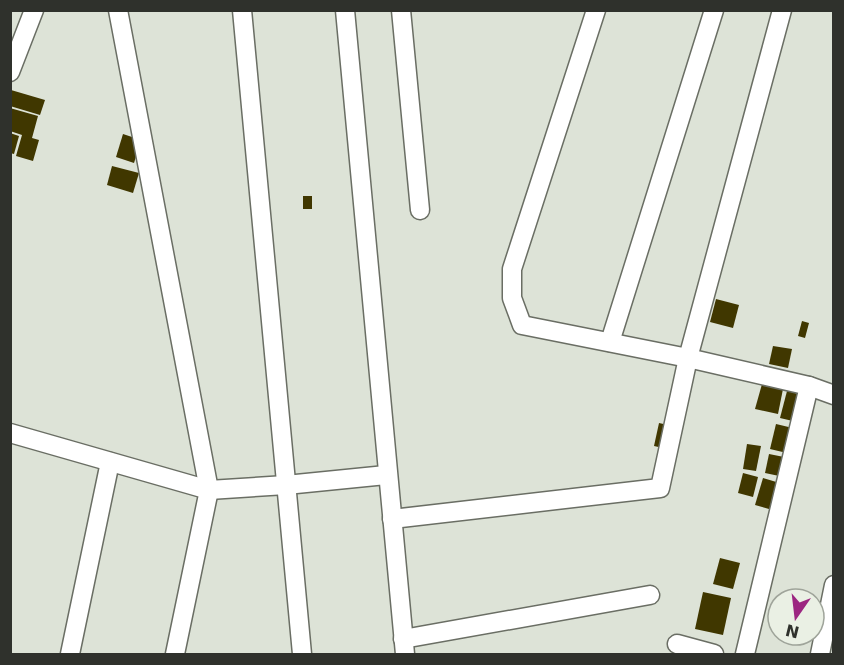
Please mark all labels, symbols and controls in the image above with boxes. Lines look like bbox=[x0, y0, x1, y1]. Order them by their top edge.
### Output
north arrow bbox=[766, 587, 826, 647]
text: N bbox=[784, 620, 801, 642]

